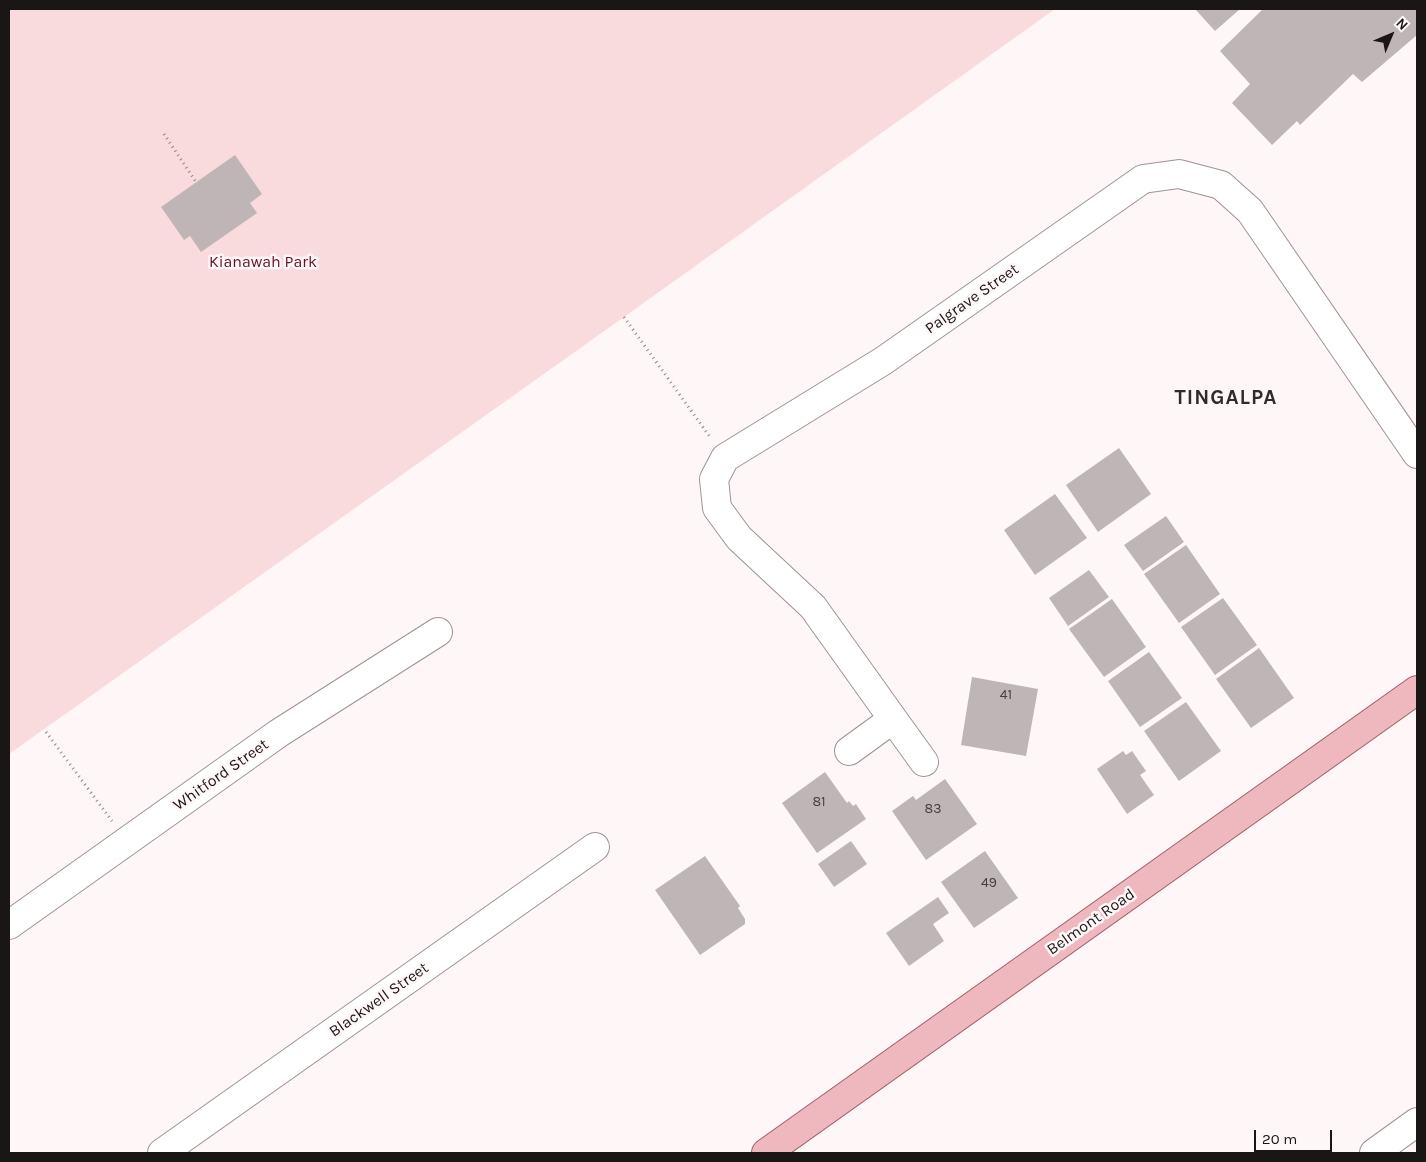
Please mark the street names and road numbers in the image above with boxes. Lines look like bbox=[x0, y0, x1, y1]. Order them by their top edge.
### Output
street label: Palgrave Street bbox=[922, 260, 1022, 338]
street label: Whitford Street bbox=[170, 735, 272, 815]
street label: Belmont Road bbox=[1043, 885, 1139, 959]
street label: Blackwell Street bbox=[326, 959, 432, 1041]

